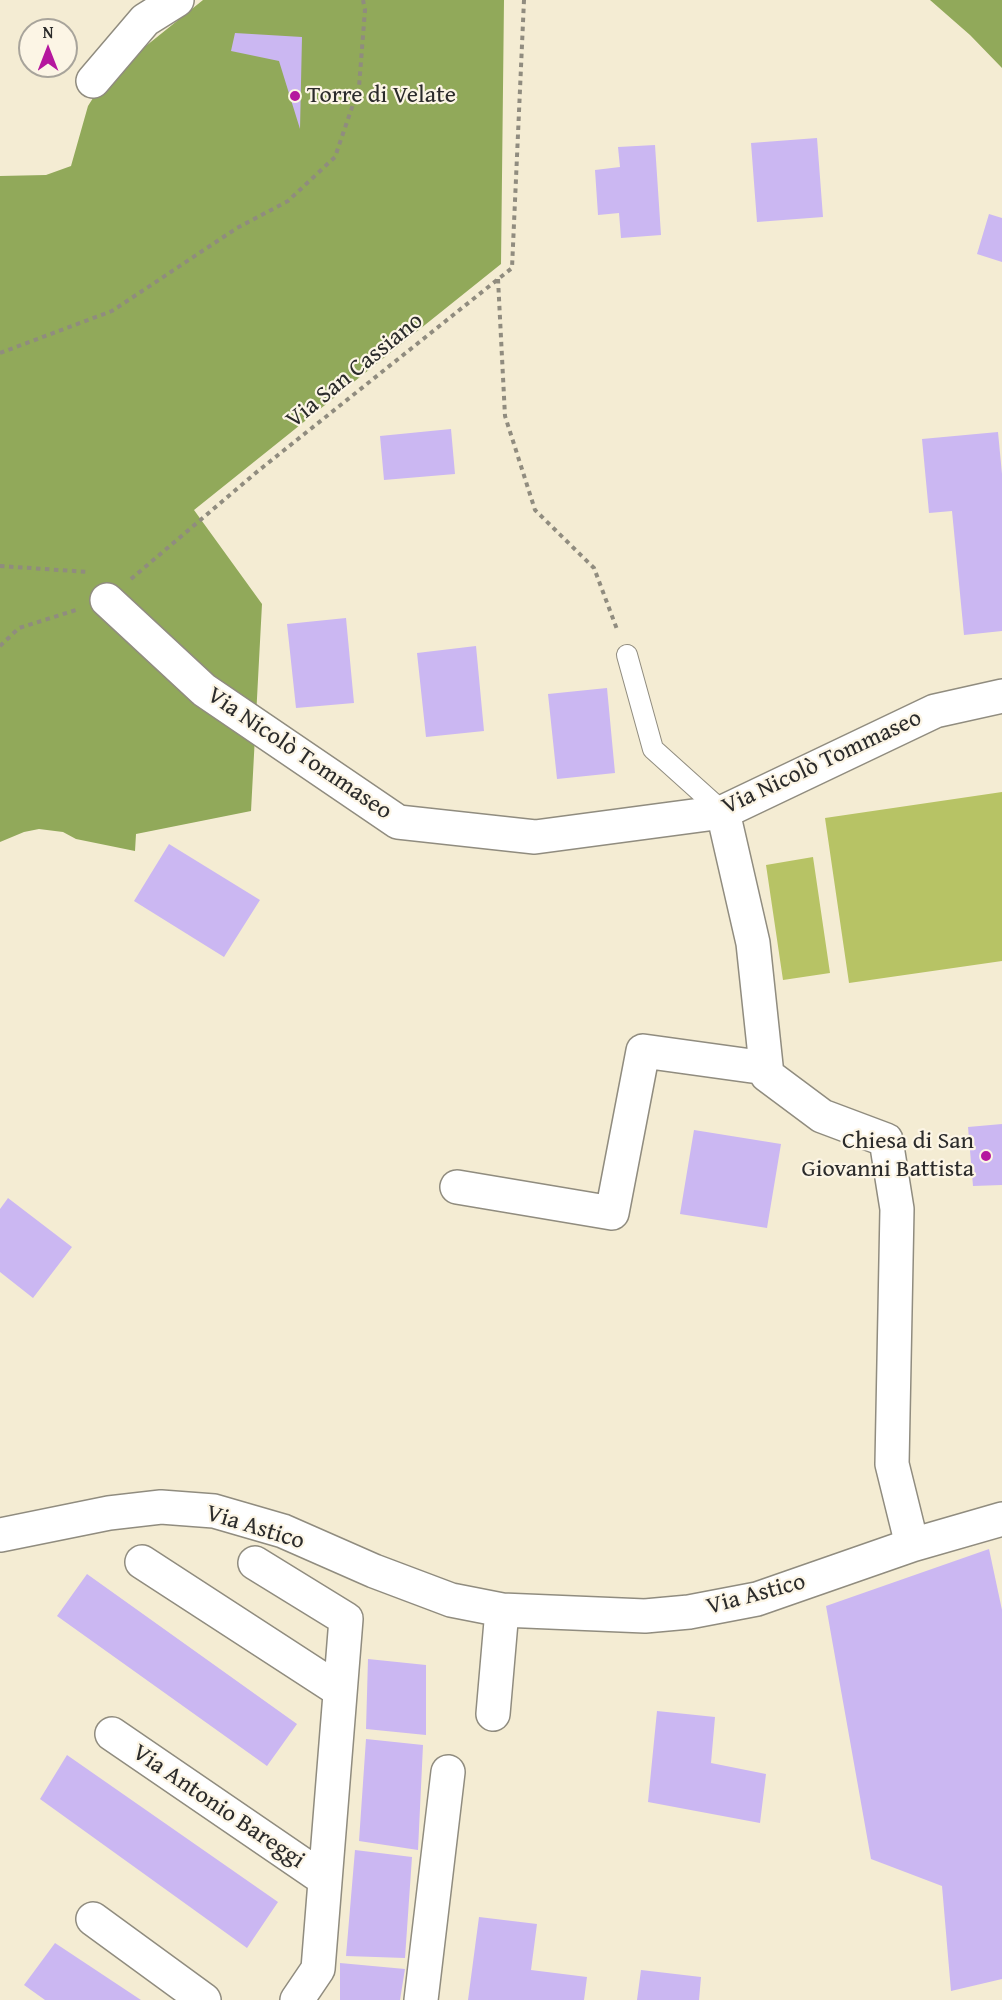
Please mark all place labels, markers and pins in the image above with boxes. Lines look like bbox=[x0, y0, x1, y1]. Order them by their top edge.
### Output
place label: Torre di Velate bbox=[307, 82, 456, 110]
marker: Torre di Velate bbox=[288, 89, 302, 103]
place label: Chiesa di San Giovanni Battista bbox=[802, 1128, 974, 1184]
marker: Chiesa di San Giovanni Battista bbox=[979, 1149, 993, 1163]

